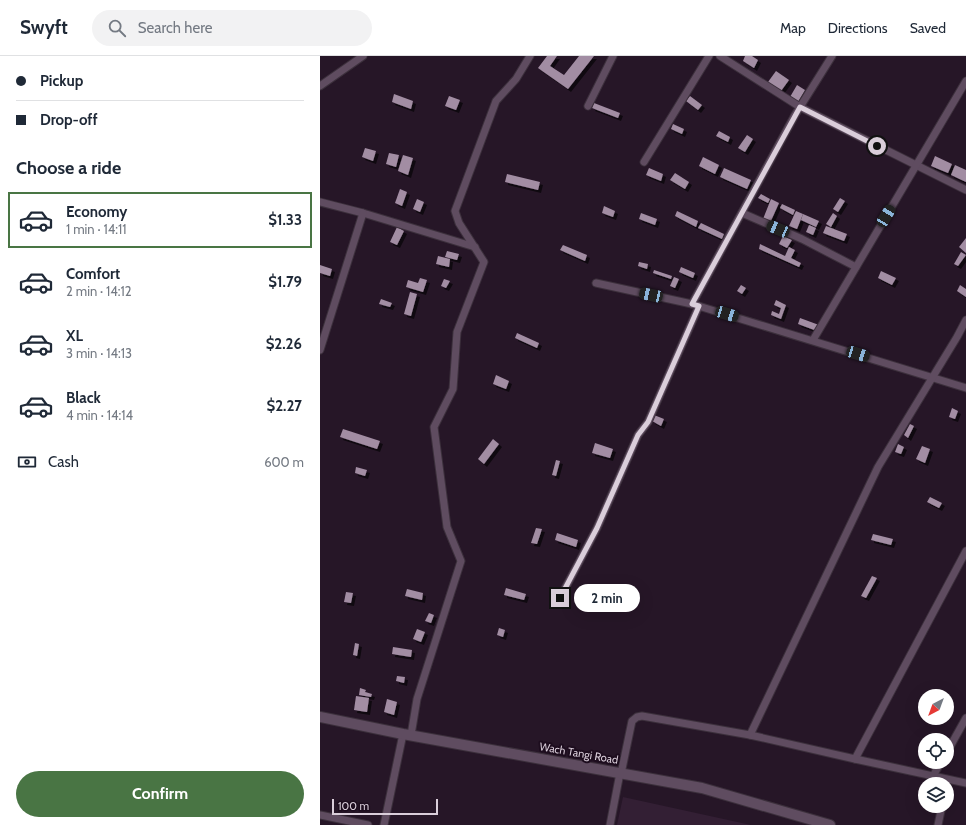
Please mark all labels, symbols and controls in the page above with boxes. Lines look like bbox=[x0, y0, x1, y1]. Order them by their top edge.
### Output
search box bbox=[92, 10, 372, 46]
text: Swyft bbox=[20, 16, 68, 39]
icon: search bbox=[106, 17, 128, 39]
text: Search here bbox=[138, 19, 212, 37]
text: Map bbox=[780, 19, 806, 37]
text: Directions bbox=[828, 19, 888, 37]
text: Saved bbox=[910, 19, 946, 37]
text: Pickup bbox=[40, 72, 83, 90]
text: Drop-off bbox=[40, 111, 98, 129]
route start bbox=[868, 137, 886, 155]
text: Choose a ride bbox=[16, 157, 121, 179]
icon: car bbox=[18, 202, 54, 238]
text: Economy bbox=[66, 203, 127, 221]
car bbox=[875, 203, 897, 229]
text: $1.33 bbox=[268, 211, 302, 229]
car bbox=[765, 219, 791, 239]
text: 1 min · 14:11 bbox=[66, 221, 126, 237]
icon: car bbox=[18, 264, 54, 300]
text: Comfort bbox=[66, 265, 120, 283]
text: $1.79 bbox=[268, 273, 302, 291]
text: 2 min · 14:12 bbox=[66, 283, 132, 299]
car bbox=[638, 287, 664, 303]
car bbox=[714, 305, 740, 323]
icon: car bbox=[18, 326, 54, 362]
text: XL bbox=[66, 327, 83, 345]
text: $2.26 bbox=[266, 335, 302, 353]
text: 3 min · 14:13 bbox=[66, 345, 132, 361]
car bbox=[845, 345, 871, 363]
icon: car bbox=[18, 388, 54, 424]
text: Black bbox=[66, 389, 101, 407]
text: $2.27 bbox=[266, 397, 302, 415]
text: 4 min · 14:14 bbox=[66, 407, 133, 423]
icon: cash bbox=[16, 451, 38, 473]
text: Cash bbox=[48, 453, 79, 471]
text: 600 m bbox=[264, 454, 304, 470]
callout: 2 min bbox=[574, 584, 640, 612]
route end bbox=[551, 589, 569, 607]
text: 2 min bbox=[591, 590, 623, 606]
north arrow bbox=[918, 689, 954, 725]
map controls bbox=[918, 689, 954, 813]
button: locate bbox=[918, 733, 954, 769]
street label: Wach Tangi Road bbox=[539, 739, 619, 767]
button: Confirm bbox=[16, 771, 304, 817]
button: layers bbox=[918, 777, 954, 813]
scale bar bbox=[332, 797, 438, 816]
text: 100 m bbox=[338, 799, 369, 813]

